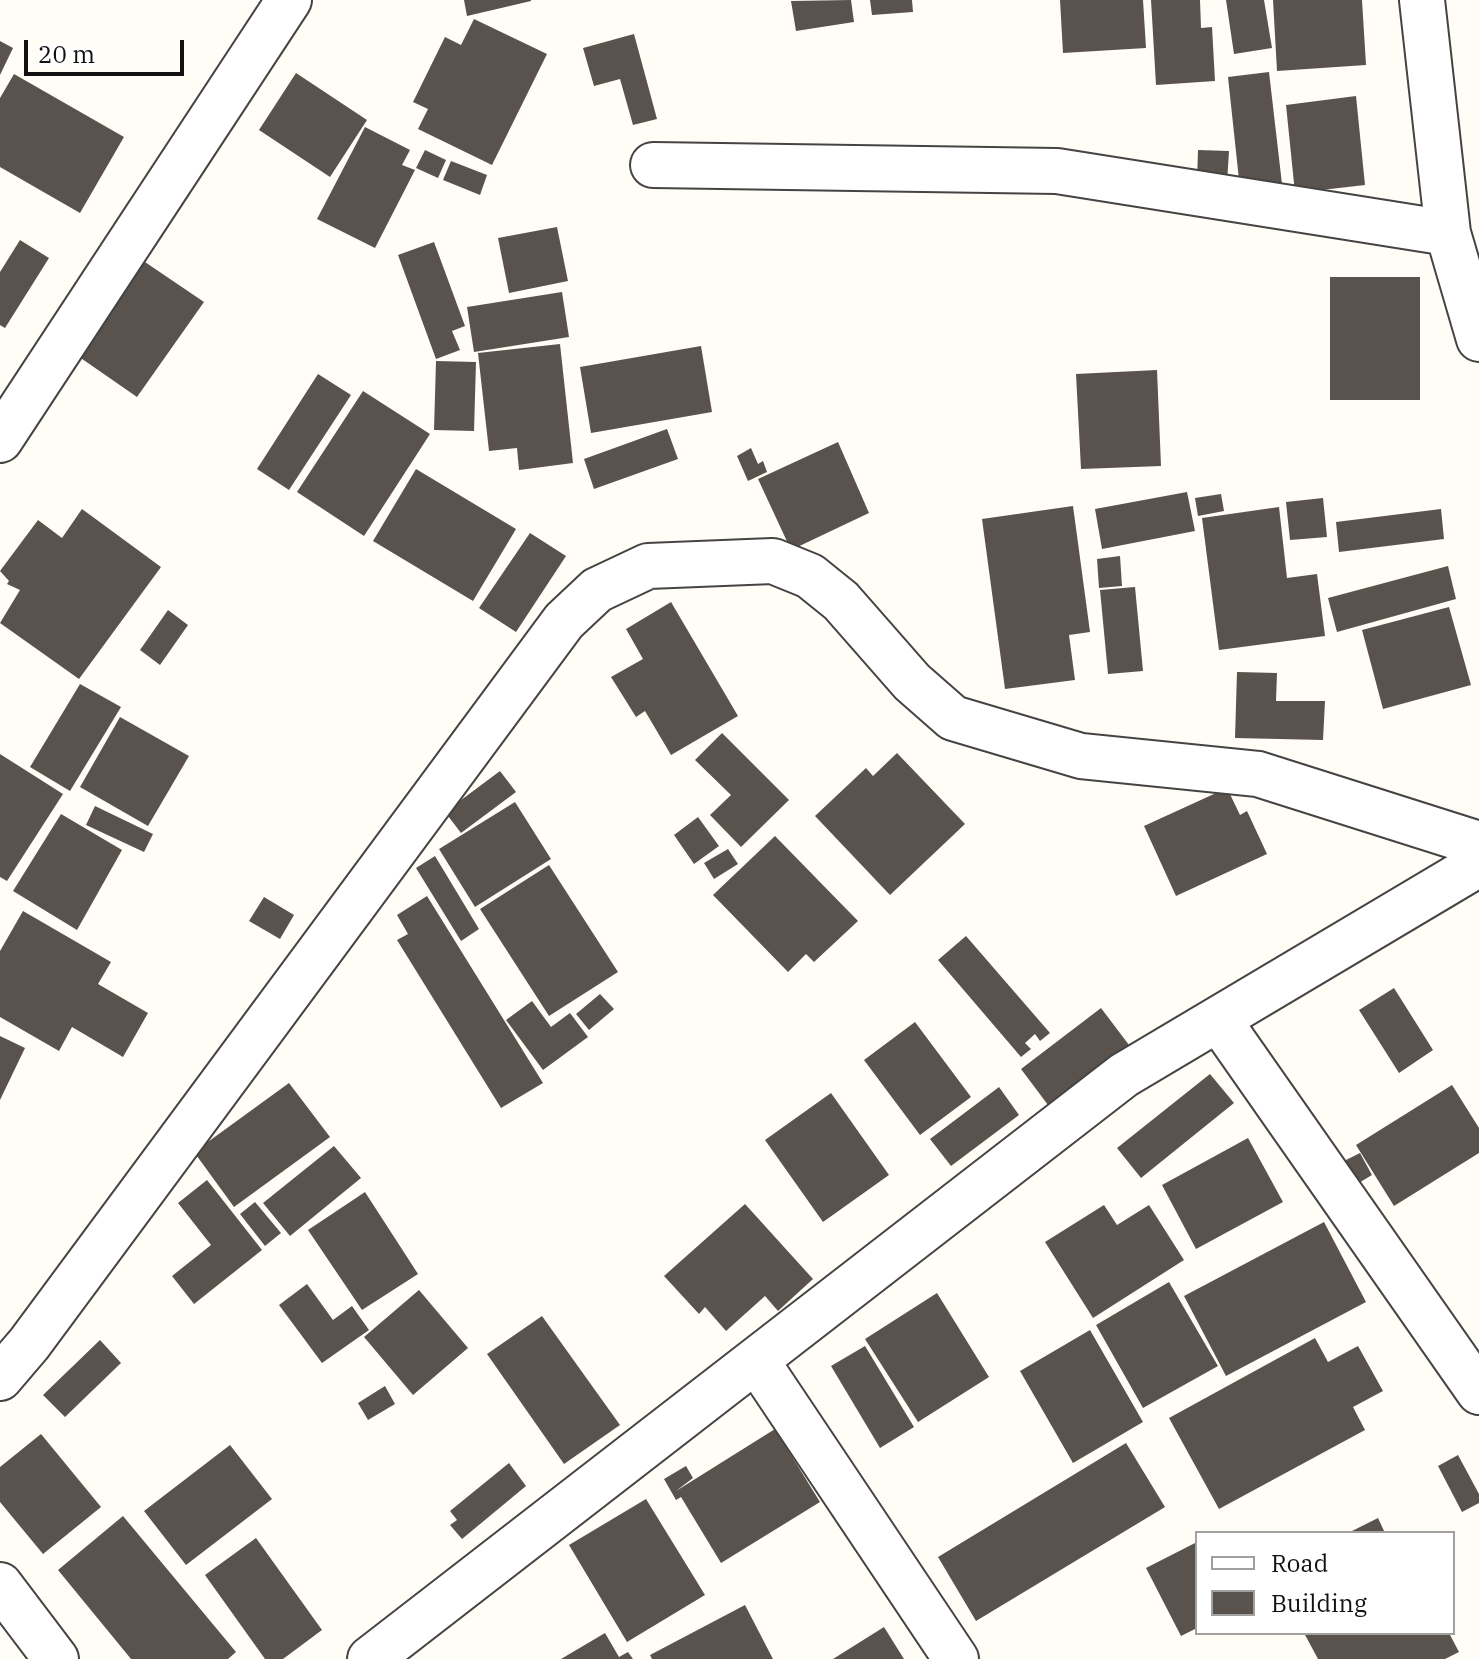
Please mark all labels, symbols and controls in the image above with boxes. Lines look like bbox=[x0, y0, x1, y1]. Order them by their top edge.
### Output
scale bar bbox=[28, 24, 188, 74]
text: 20 m bbox=[38, 38, 95, 70]
legend bbox=[1195, 1531, 1455, 1635]
text: Road bbox=[1271, 1547, 1328, 1579]
text: Building bbox=[1271, 1587, 1367, 1619]

